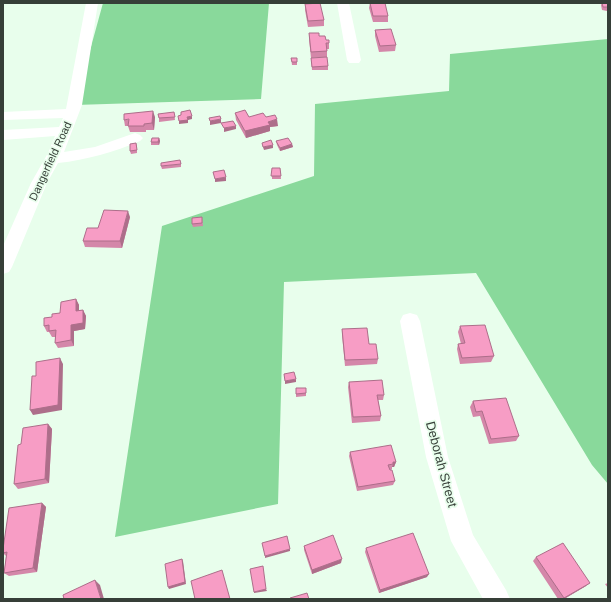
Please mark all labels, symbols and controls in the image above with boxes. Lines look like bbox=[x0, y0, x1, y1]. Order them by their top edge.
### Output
street label: Dangerfield Road bbox=[26, 120, 74, 202]
street label: Deborah Street bbox=[423, 420, 460, 509]

